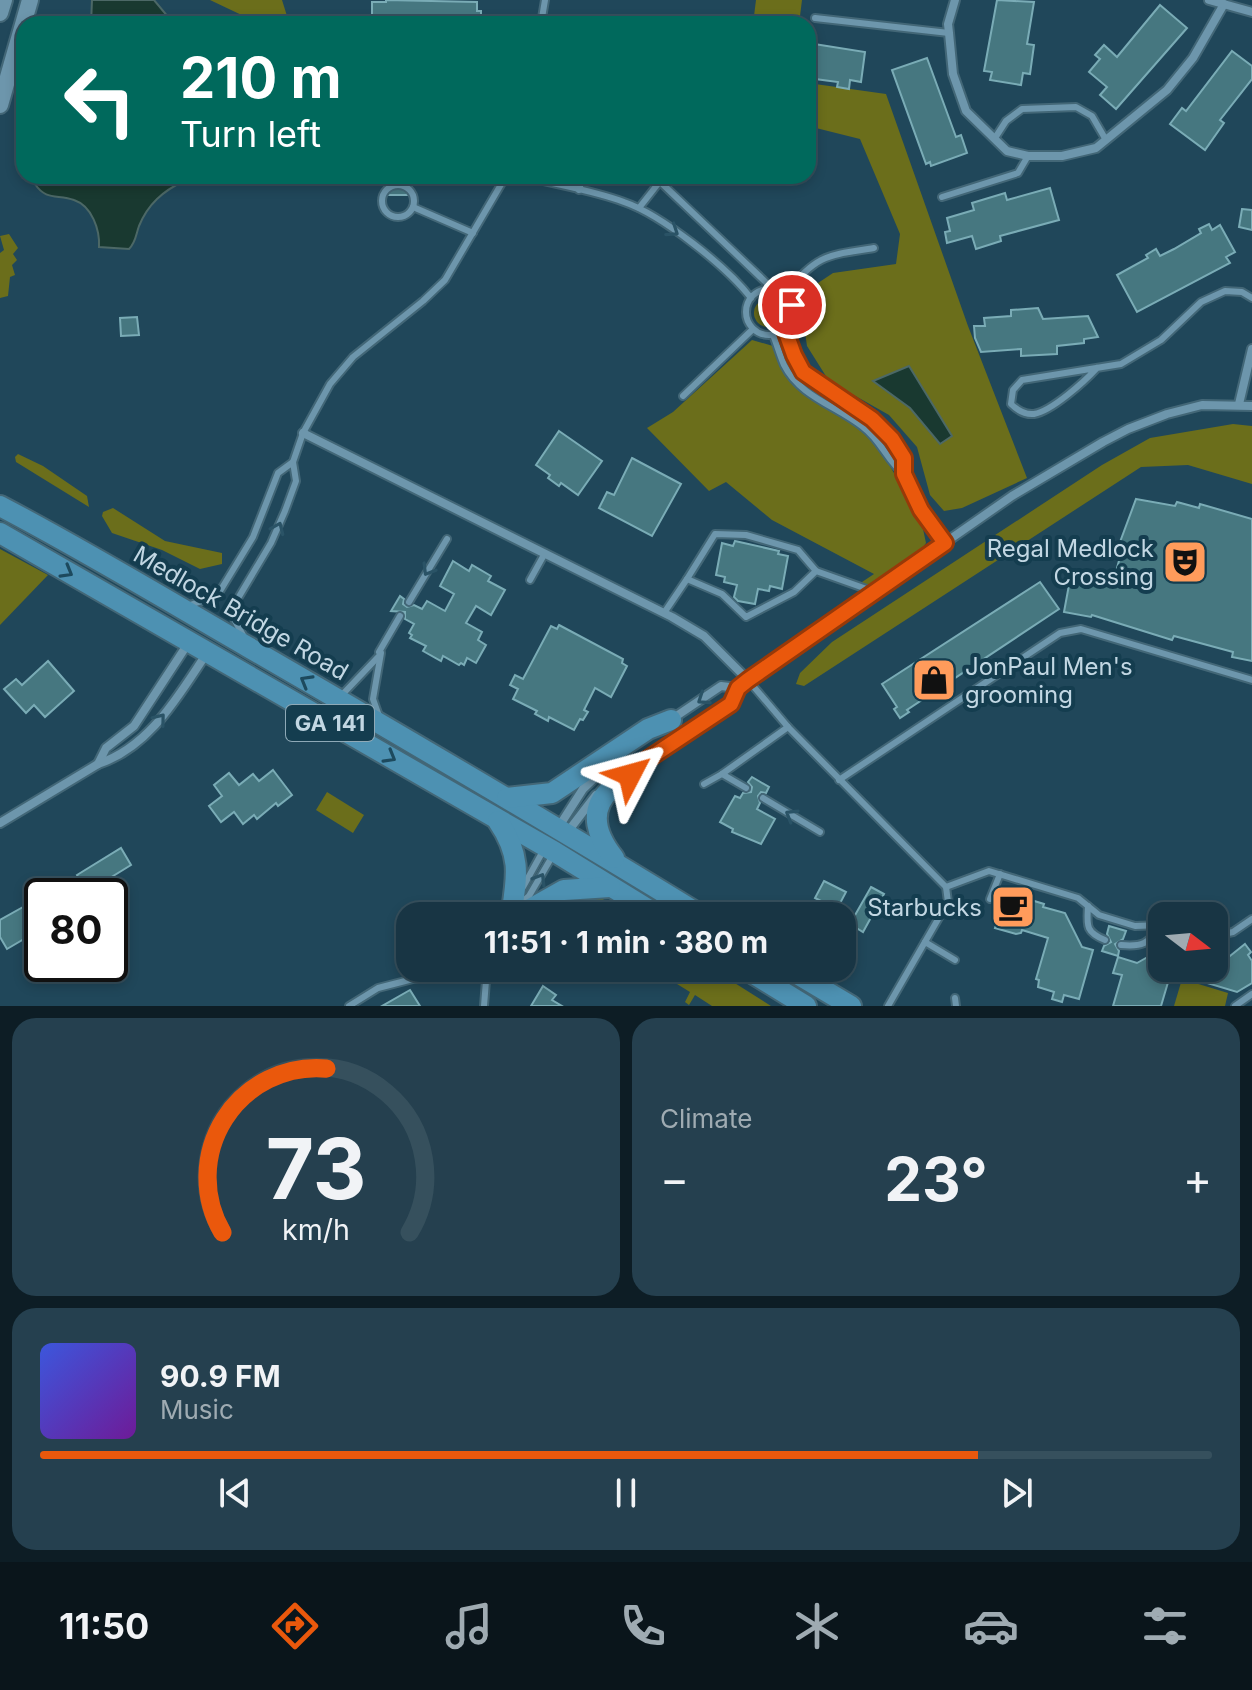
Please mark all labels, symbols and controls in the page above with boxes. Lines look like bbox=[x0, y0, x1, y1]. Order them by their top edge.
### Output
text: 210 m bbox=[180, 44, 342, 112]
icon: left bbox=[48, 48, 152, 152]
text: Turn left bbox=[180, 112, 321, 156]
one-way arrow bbox=[665, 221, 679, 236]
pin bbox=[758, 271, 826, 339]
icon: arrive bbox=[770, 283, 814, 327]
one-way arrow bbox=[268, 522, 284, 537]
place label: Regal Medlock Crossing bbox=[987, 534, 1154, 591]
theatre icon: Regal Medlock Crossing bbox=[1161, 538, 1209, 586]
street label: Medlock Bridge Road bbox=[128, 540, 354, 686]
one-way arrow bbox=[59, 562, 73, 578]
one-way arrow bbox=[422, 562, 438, 576]
place label: JonPaul Men's grooming bbox=[965, 652, 1133, 709]
shop icon: JonPaul Men's grooming bbox=[910, 656, 958, 704]
one-way arrow bbox=[300, 675, 315, 691]
one-way arrow bbox=[697, 689, 712, 704]
road number: GA 141 bbox=[286, 705, 374, 741]
one-way arrow bbox=[150, 713, 164, 728]
position arrow bbox=[588, 733, 672, 817]
one-way arrow bbox=[382, 748, 396, 763]
one-way arrow bbox=[786, 809, 800, 825]
one-way arrow bbox=[530, 873, 546, 888]
speed limit sign: 80 bbox=[24, 878, 128, 982]
cafe icon: Starbucks bbox=[989, 883, 1037, 931]
place label: Starbucks bbox=[867, 893, 982, 922]
north arrow bbox=[1148, 902, 1228, 982]
map controls bbox=[1148, 902, 1228, 982]
text: 11:51 · 1 min · 380 m bbox=[484, 924, 768, 960]
text: Climate bbox=[660, 1103, 752, 1134]
text: 73 bbox=[266, 1118, 366, 1219]
text: 23° bbox=[884, 1143, 988, 1215]
text: − bbox=[660, 1152, 689, 1206]
text: + bbox=[1183, 1152, 1212, 1206]
text: km/h bbox=[282, 1212, 350, 1247]
text: 90.9 FM bbox=[160, 1358, 281, 1394]
text: Music bbox=[160, 1394, 234, 1425]
icon: previous bbox=[213, 1471, 257, 1515]
icon: pause bbox=[604, 1471, 648, 1515]
icon: next bbox=[995, 1471, 1039, 1515]
icon: directions bbox=[267, 1598, 323, 1654]
icon: music bbox=[441, 1598, 497, 1654]
icon: phone bbox=[615, 1598, 671, 1654]
icon: climate bbox=[789, 1598, 845, 1654]
icon: car bbox=[963, 1598, 1019, 1654]
icon: filters bbox=[1137, 1598, 1193, 1654]
text: 11:50 bbox=[59, 1604, 149, 1648]

